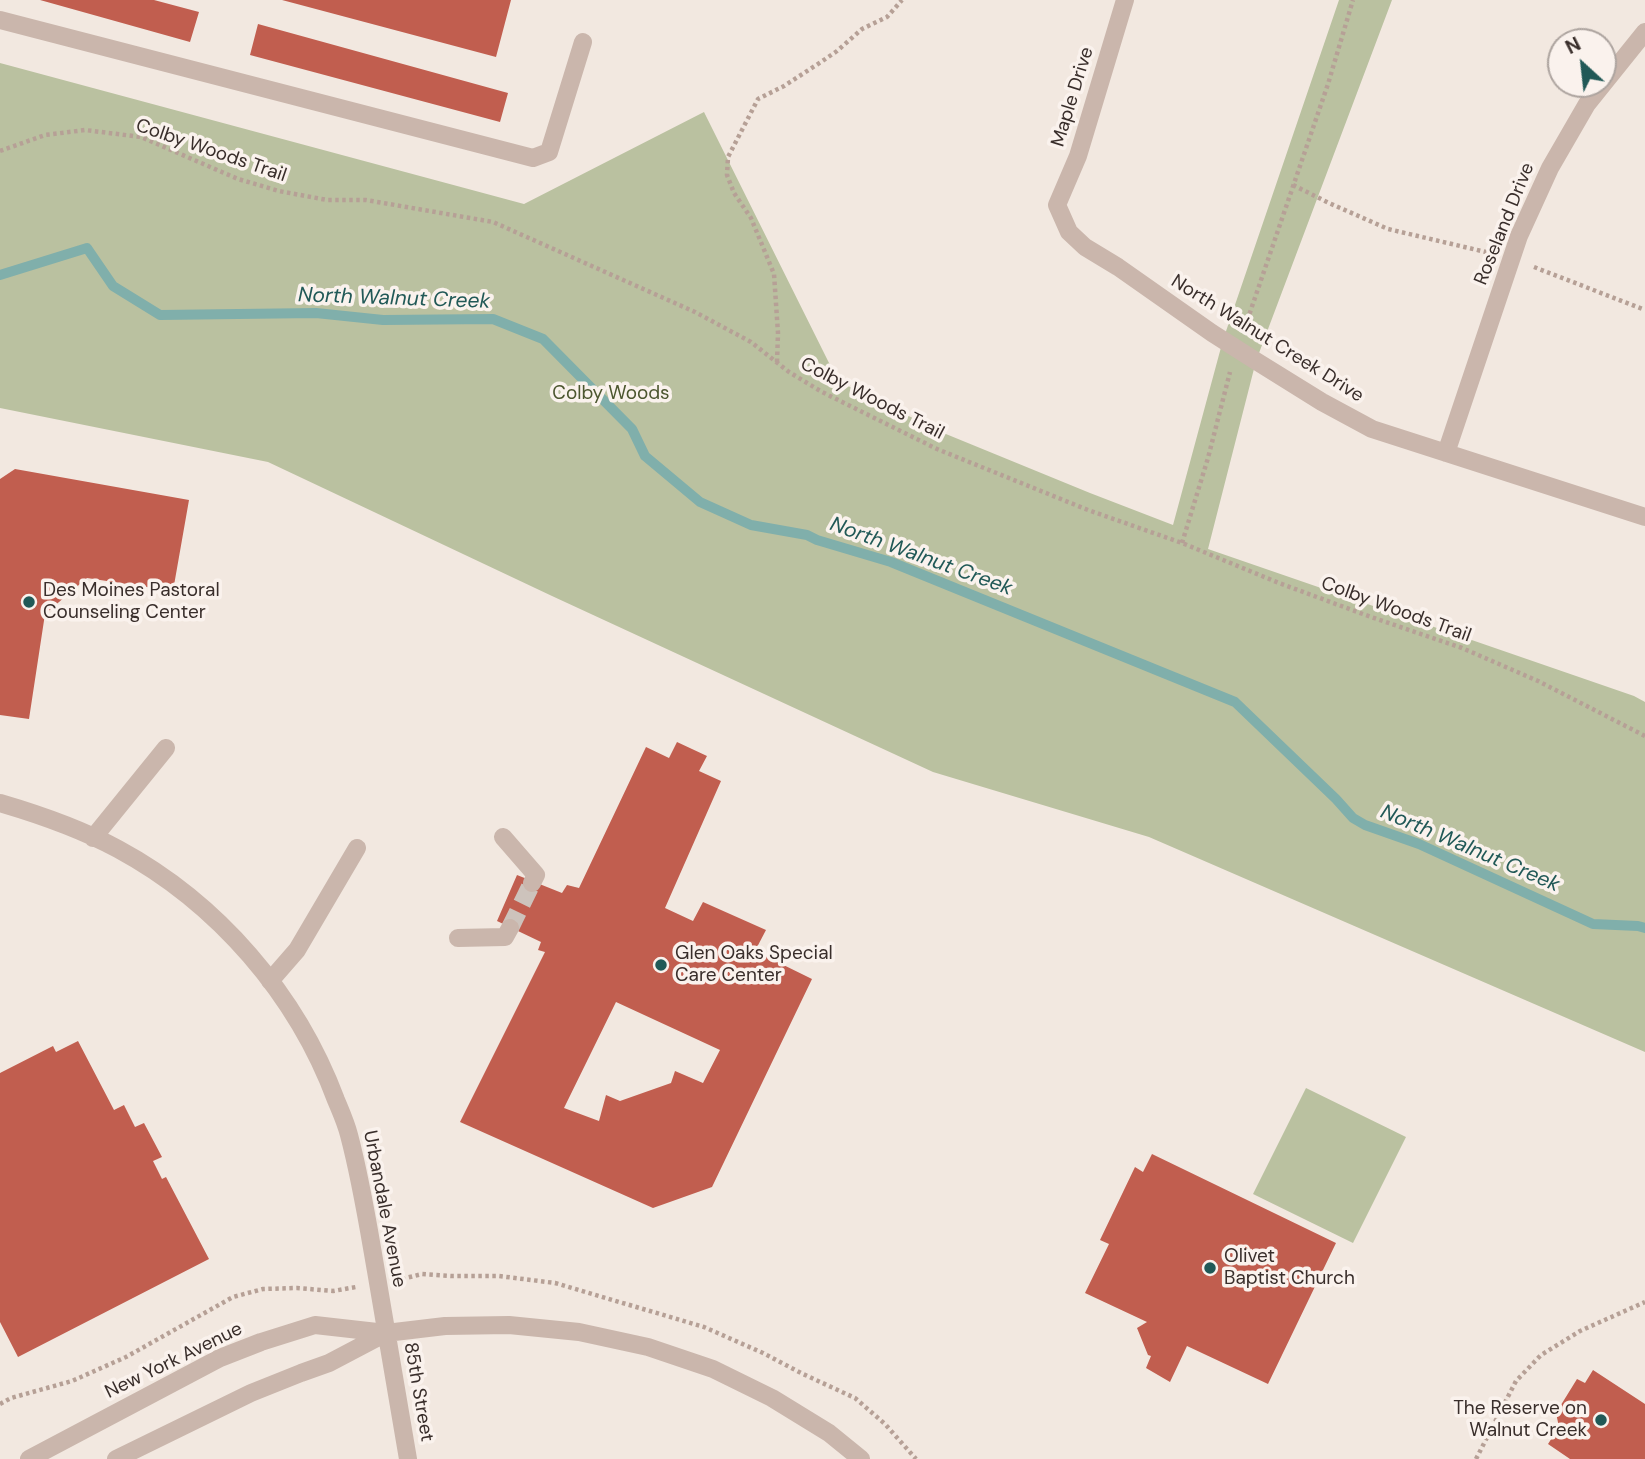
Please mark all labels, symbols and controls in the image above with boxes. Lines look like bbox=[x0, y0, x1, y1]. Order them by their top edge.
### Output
north arrow bbox=[1547, 28, 1617, 98]
text: N bbox=[1561, 31, 1585, 60]
street label: Maple Drive bbox=[1047, 44, 1099, 150]
street label: Colby Woods Trail bbox=[133, 114, 289, 188]
street label: Roseland Drive bbox=[1470, 160, 1540, 288]
street label: North Walnut Creek Drive bbox=[1167, 270, 1367, 408]
water label: North Walnut Creek bbox=[297, 283, 491, 315]
street label: Colby Woods Trail bbox=[796, 353, 948, 445]
park label: Colby Woods bbox=[552, 383, 670, 405]
water label: North Walnut Creek bbox=[826, 512, 1016, 602]
street label: Colby Woods Trail bbox=[1318, 572, 1474, 648]
place label: Des Moines Pastoral Counseling Center bbox=[43, 580, 220, 624]
marker: Des Moines Pastoral Counseling Center bbox=[21, 594, 37, 610]
water label: North Walnut Creek bbox=[1377, 800, 1563, 898]
place label: Glen Oaks Special Care Center bbox=[675, 943, 833, 987]
marker: Glen Oaks Special Care Center bbox=[653, 957, 669, 973]
street label: Urbandale Avenue bbox=[358, 1129, 410, 1289]
place label: Olivet Baptist Church bbox=[1224, 1246, 1355, 1290]
marker: Olivet Baptist Church bbox=[1202, 1260, 1218, 1276]
street label: New York Avenue bbox=[102, 1318, 246, 1404]
street label: 85th Street bbox=[398, 1341, 438, 1443]
place label: The Reserve on Walnut Creek bbox=[1453, 1398, 1587, 1442]
marker: The Reserve on Walnut Creek bbox=[1593, 1412, 1609, 1428]

